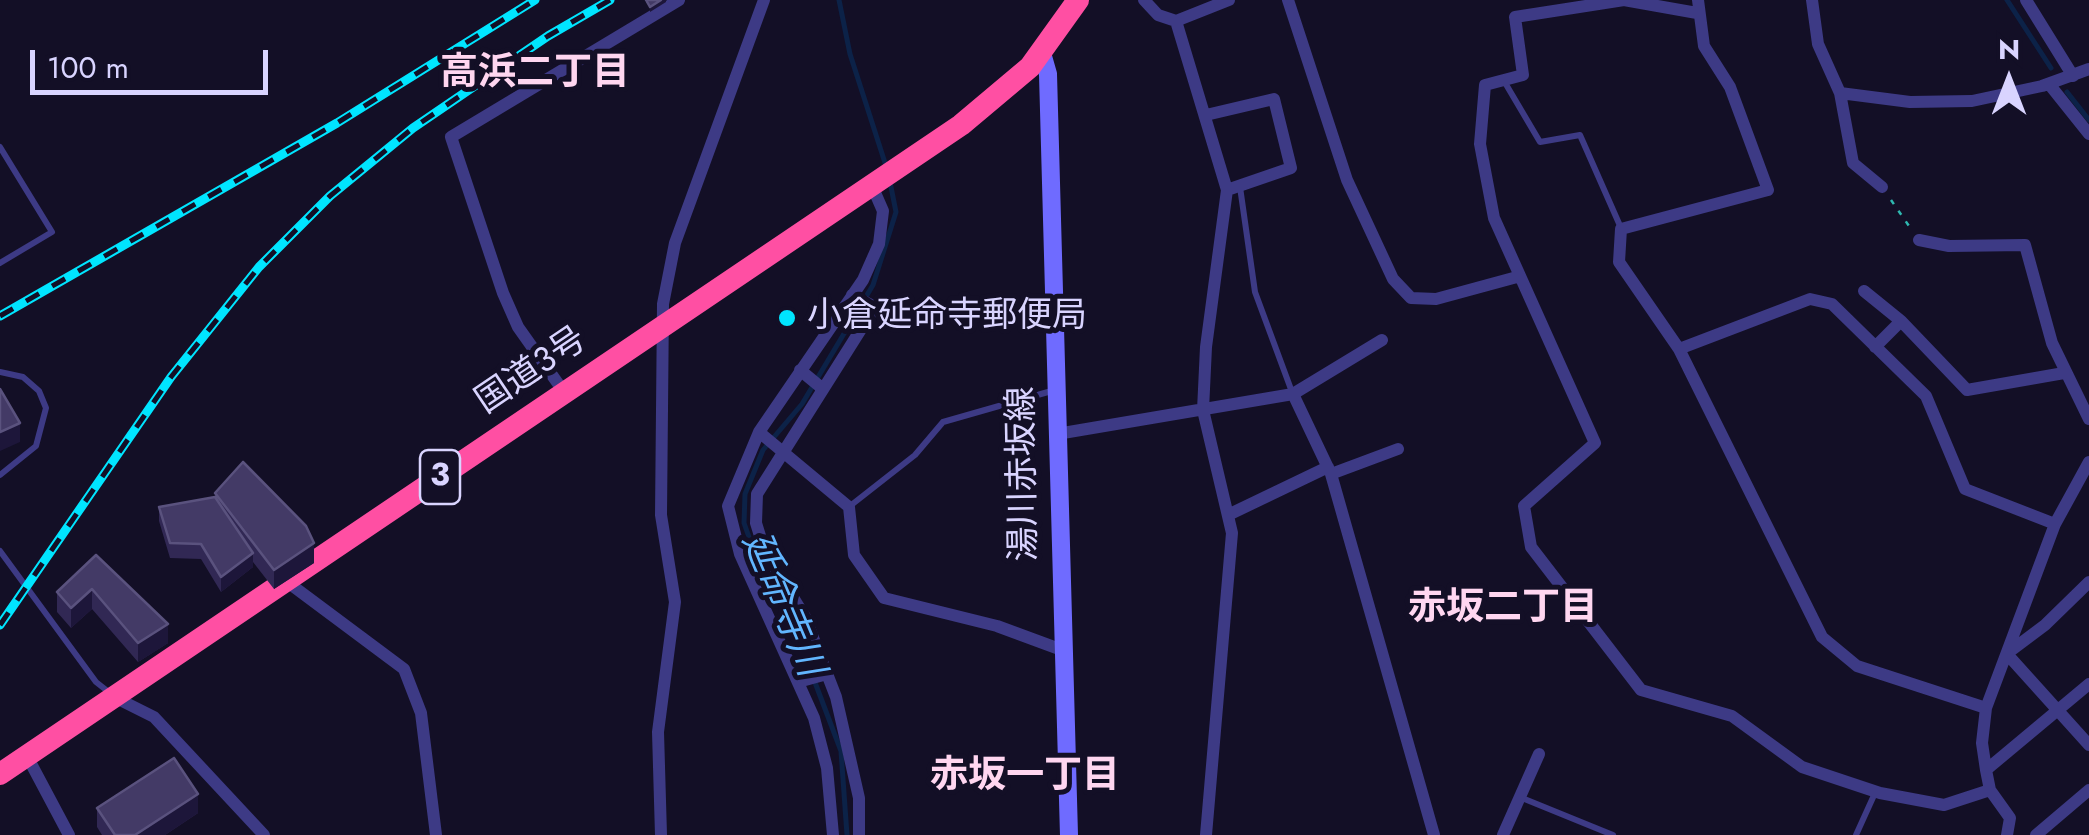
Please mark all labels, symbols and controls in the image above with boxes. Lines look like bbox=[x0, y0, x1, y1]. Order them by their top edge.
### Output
text: N bbox=[1998, 29, 2020, 70]
scale bar bbox=[35, 30, 272, 92]
north arrow bbox=[1959, 30, 2059, 130]
text: 100 m bbox=[47, 46, 129, 89]
district label: 高浜二丁目 bbox=[440, 52, 630, 98]
place label: 小倉延命寺郵便局 bbox=[807, 297, 1087, 339]
marker: 小倉延命寺郵便局 bbox=[776, 307, 798, 329]
street label: 国道3号 bbox=[469, 320, 595, 424]
street label: 湯川赤坂線 bbox=[1002, 386, 1048, 562]
road number: 3 bbox=[420, 450, 460, 504]
water label: 延命寺川 bbox=[730, 526, 832, 684]
district label: 赤坂二丁目 bbox=[1408, 587, 1598, 633]
district label: 赤坂一丁目 bbox=[930, 755, 1120, 801]

